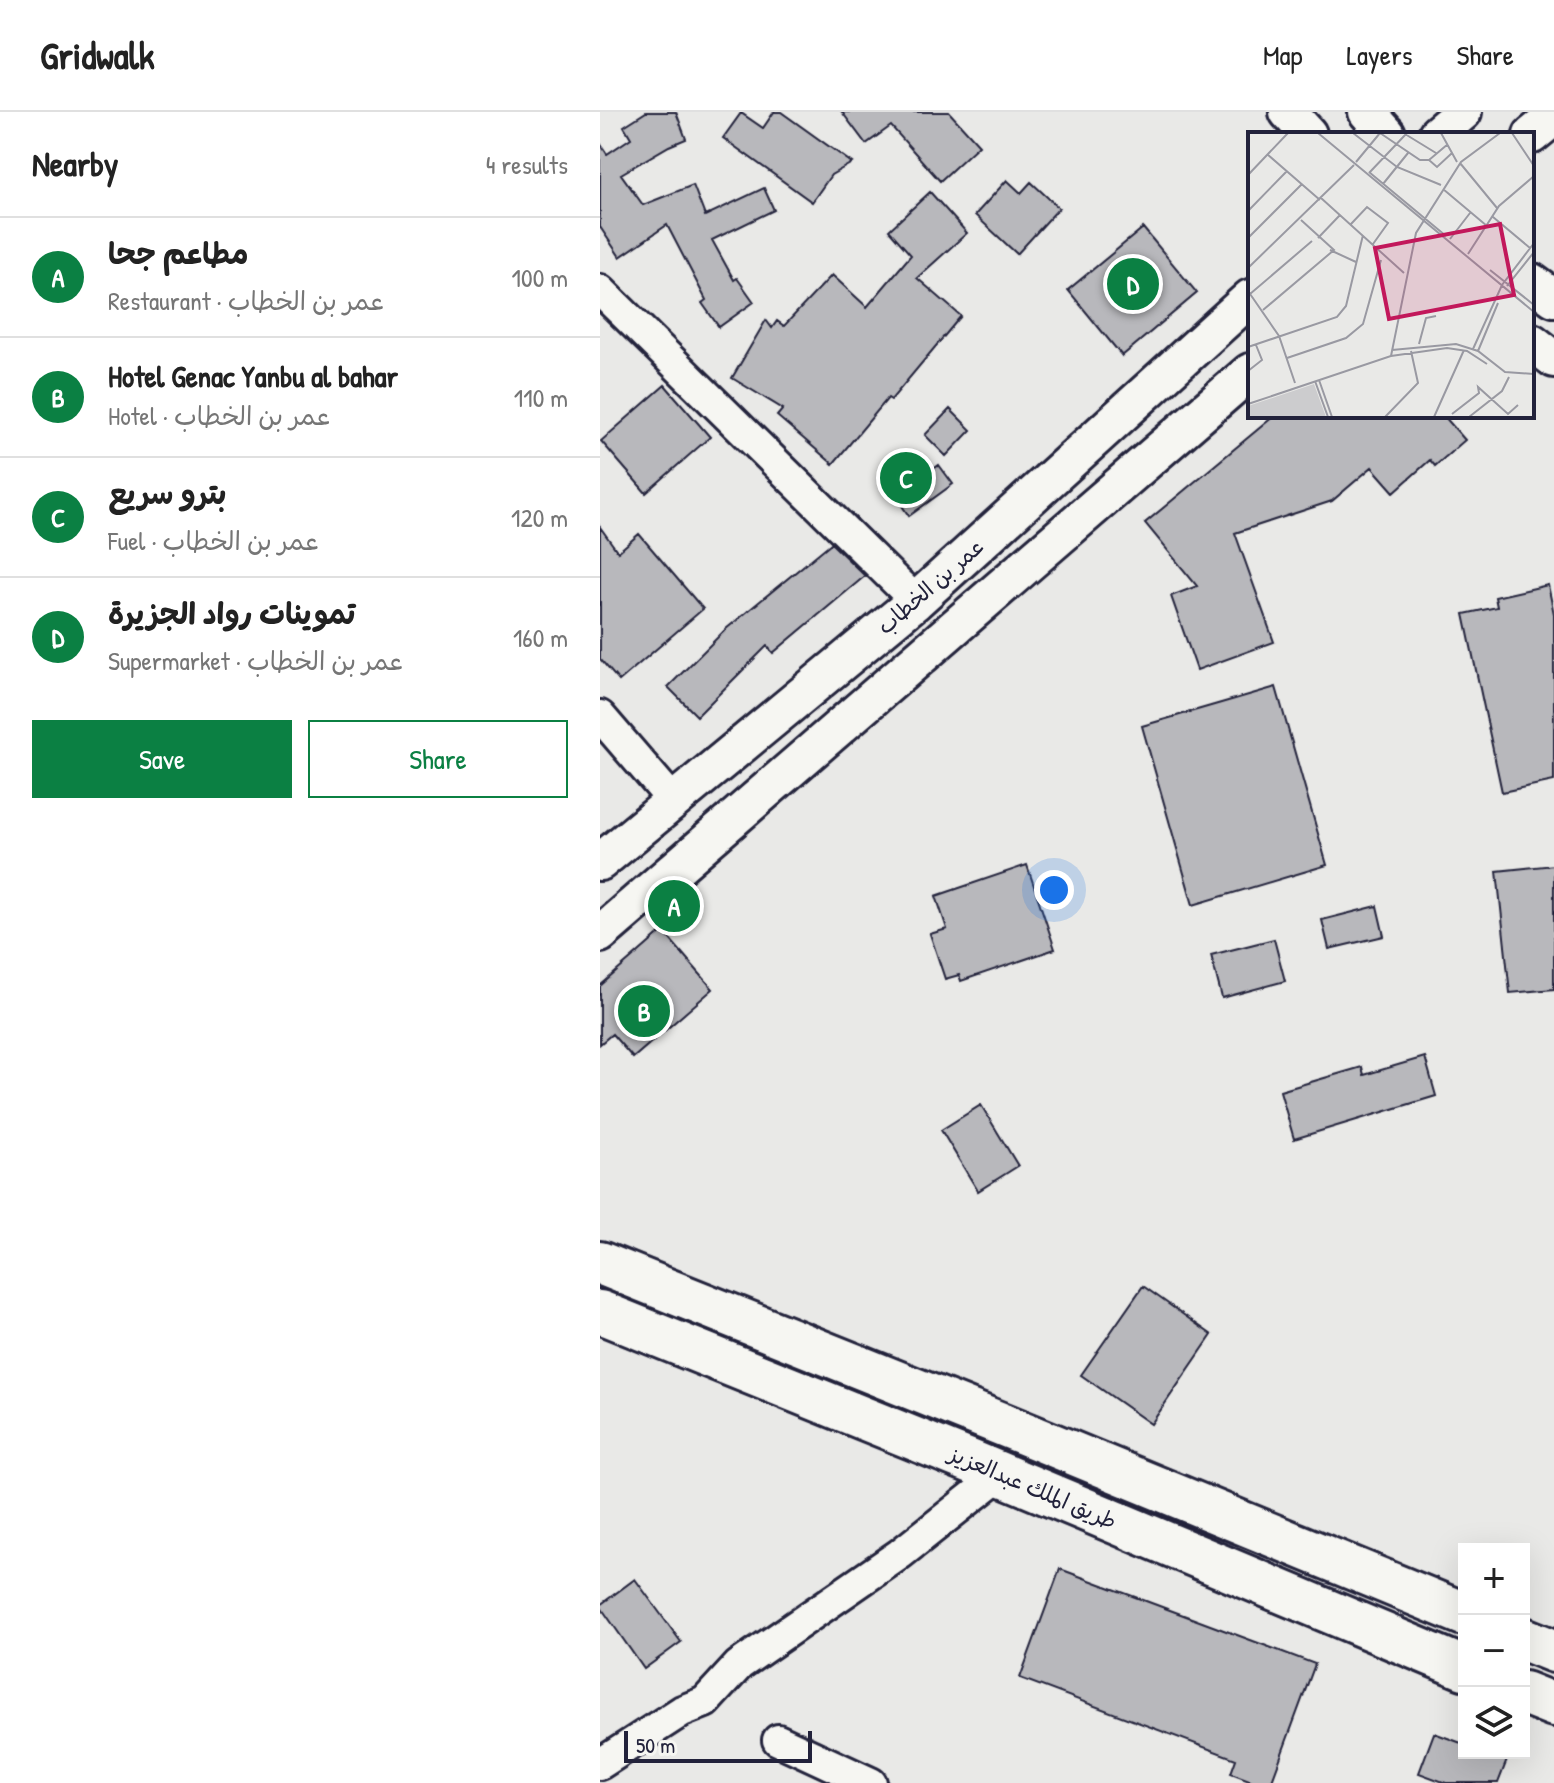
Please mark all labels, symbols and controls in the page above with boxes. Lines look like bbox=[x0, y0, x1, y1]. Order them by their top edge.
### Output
text: Gridwalk bbox=[40, 29, 155, 81]
text: Map bbox=[1263, 36, 1303, 74]
text: Layers bbox=[1347, 36, 1412, 74]
text: Share bbox=[1456, 36, 1514, 74]
inset map bbox=[1248, 132, 1534, 418]
text: Nearby bbox=[32, 141, 118, 187]
text: 4 results bbox=[486, 147, 568, 182]
text: مطاعم جحا bbox=[108, 233, 248, 273]
pin: D bbox=[1107, 254, 1159, 314]
text: A bbox=[52, 260, 64, 295]
text: 100 m bbox=[512, 260, 568, 295]
text: Restaurant · عمر بن الخطاب bbox=[108, 283, 384, 318]
text: Hotel Genac Yanbu al bahar bbox=[108, 356, 398, 396]
text: B bbox=[51, 380, 65, 415]
text: 110 m bbox=[514, 380, 568, 415]
text: Hotel · عمر بن الخطاب bbox=[108, 398, 330, 433]
pin: C bbox=[880, 448, 932, 508]
text: بترو سريع bbox=[108, 473, 226, 513]
text: C bbox=[51, 500, 65, 535]
text: 120 m bbox=[511, 500, 568, 535]
text: Fuel · عمر بن الخطاب bbox=[108, 523, 319, 558]
street label: عمر بن الخطاب bbox=[870, 531, 990, 641]
text: تموينات رواد الجزيرة bbox=[108, 593, 355, 633]
text: D bbox=[52, 620, 64, 655]
text: 160 m bbox=[513, 620, 568, 655]
text: Supermarket · عمر بن الخطاب bbox=[108, 643, 403, 678]
button: Save bbox=[32, 720, 292, 798]
button: Share bbox=[308, 720, 568, 798]
your location bbox=[1034, 870, 1074, 910]
pin: A bbox=[648, 876, 700, 936]
pin: B bbox=[618, 981, 670, 1041]
street label: طريق الملك عبدالعزيز bbox=[943, 1437, 1121, 1536]
map controls bbox=[1458, 1543, 1530, 1759]
button: + bbox=[1458, 1543, 1530, 1615]
button: − bbox=[1458, 1615, 1530, 1687]
button: layers bbox=[1458, 1687, 1530, 1759]
scale bar bbox=[624, 1727, 812, 1763]
text: 50 m bbox=[636, 1730, 675, 1760]

